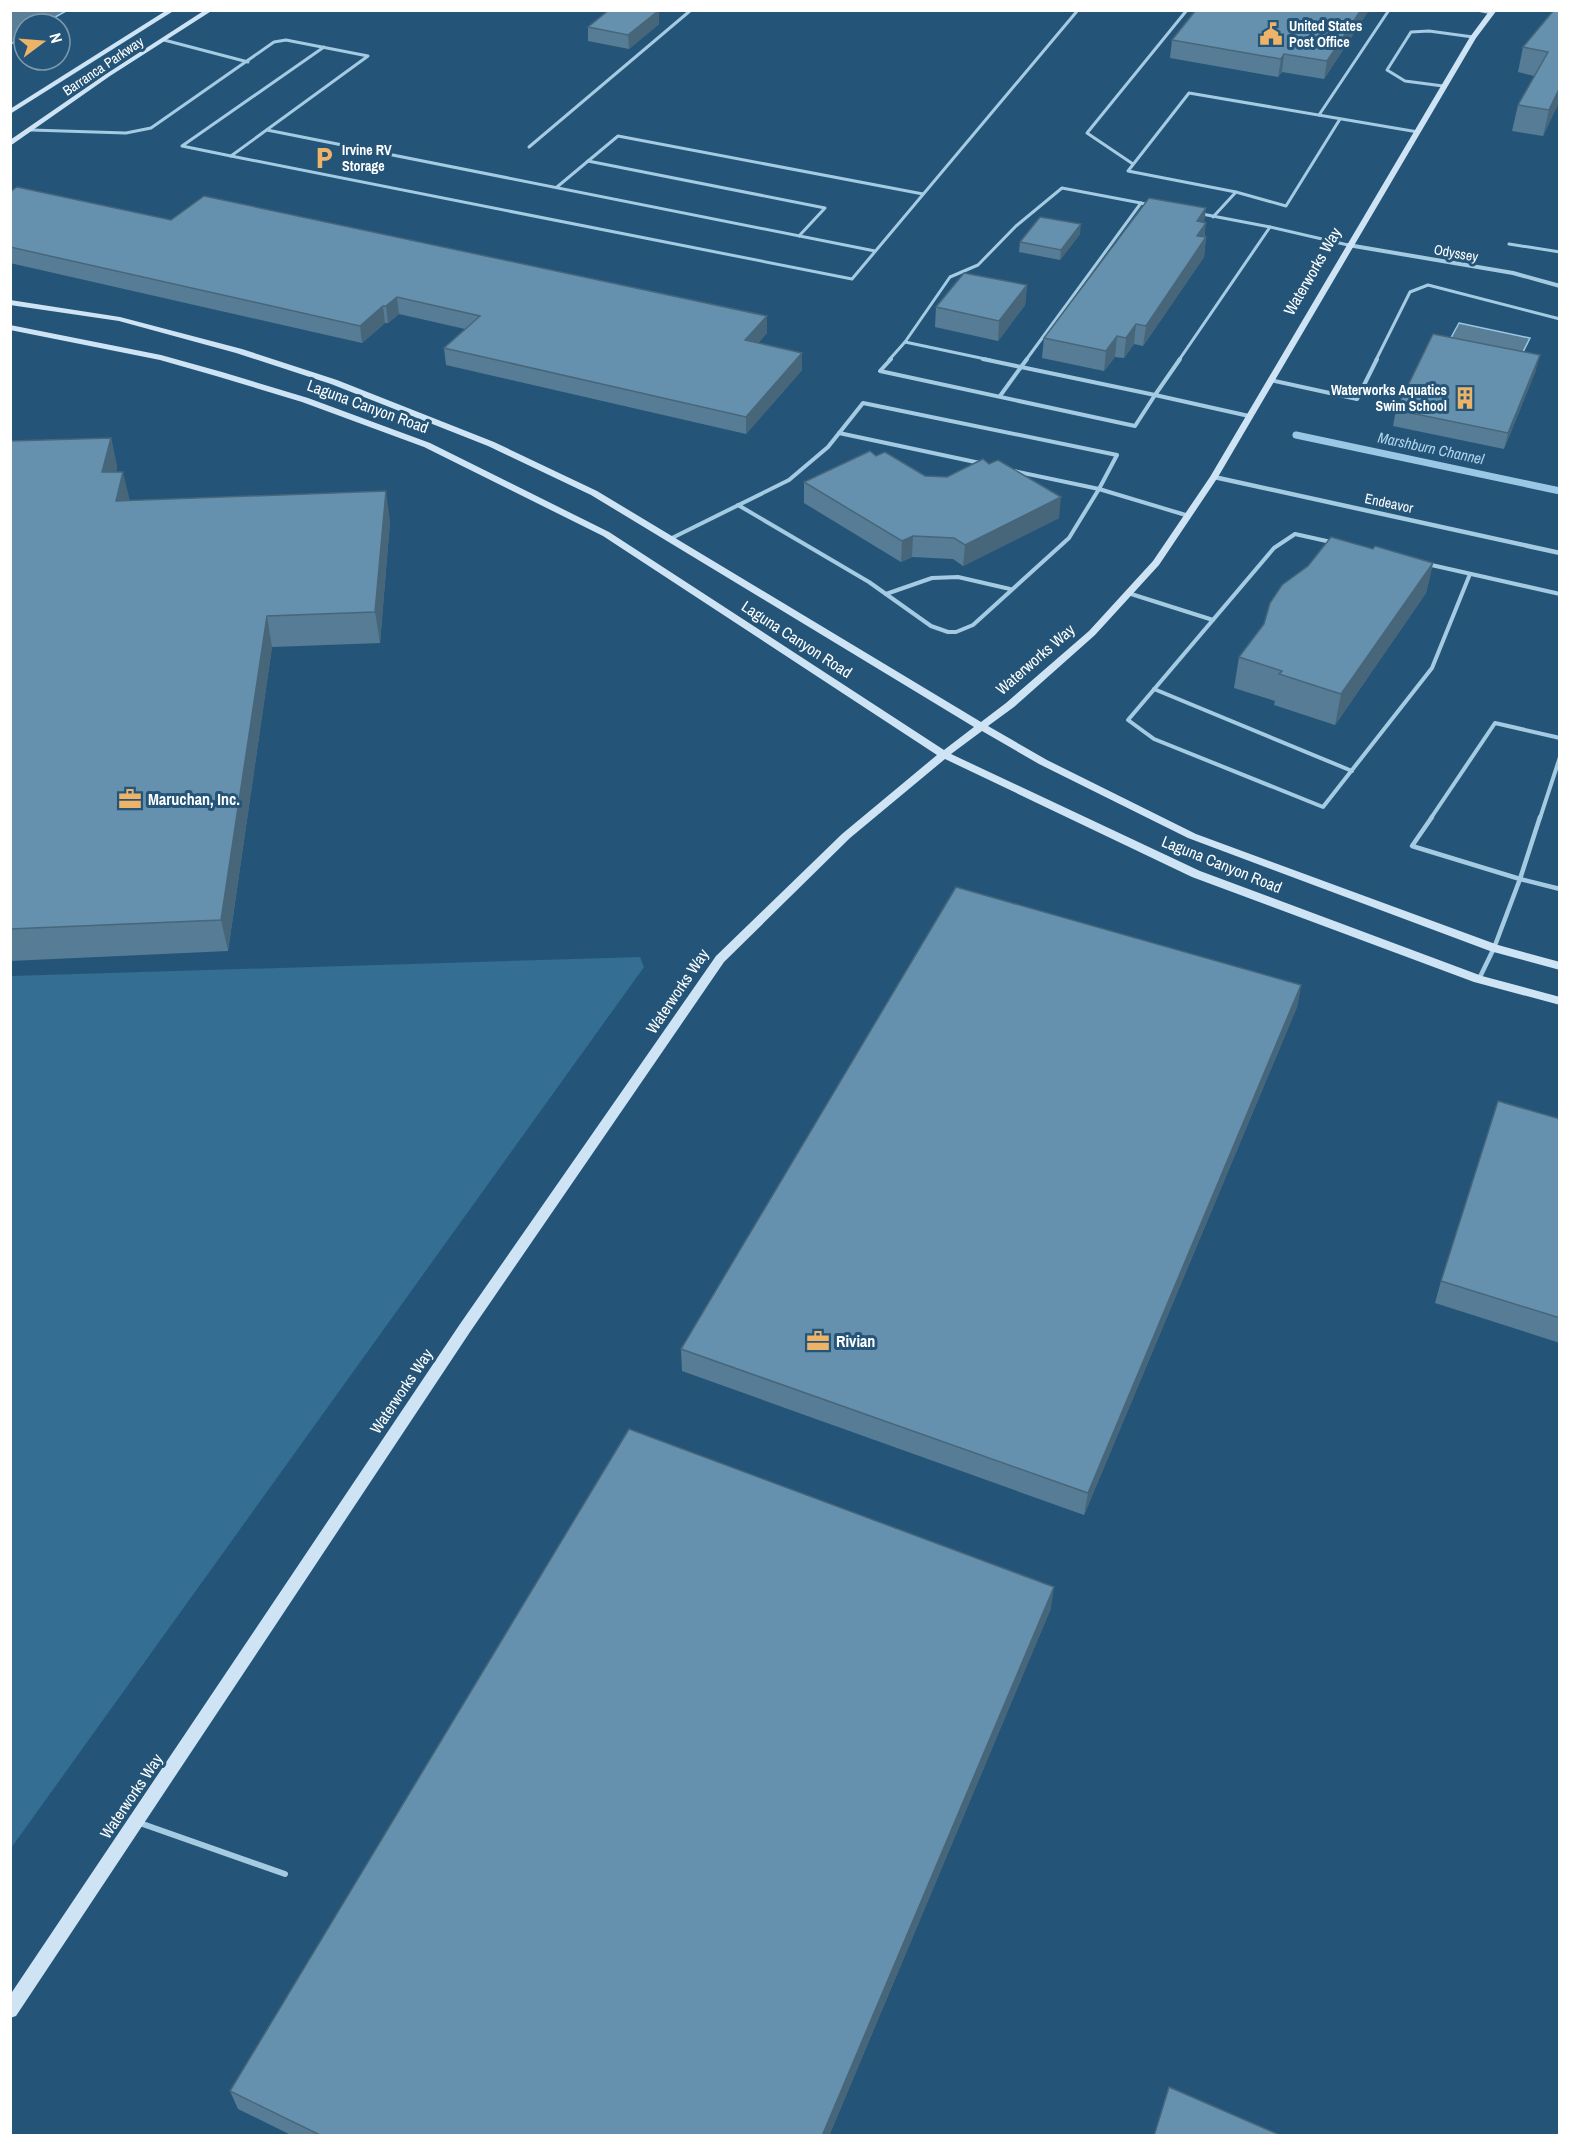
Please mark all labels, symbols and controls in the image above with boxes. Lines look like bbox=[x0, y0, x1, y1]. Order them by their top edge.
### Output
north arrow bbox=[12, 12, 72, 72]
place label: United States Post Office bbox=[1289, 17, 1362, 51]
public building icon: United States Post Office bbox=[1258, 21, 1284, 47]
text: N bbox=[45, 30, 68, 45]
street label: Barranca Parkway bbox=[59, 32, 147, 100]
place label: Irvine RV Storage bbox=[342, 141, 392, 175]
parking icon: Irvine RV Storage bbox=[311, 145, 337, 171]
street label: Waterworks Way bbox=[1278, 223, 1346, 319]
street label: Odyssey bbox=[1432, 240, 1480, 266]
street label: Laguna Canyon Road bbox=[304, 374, 432, 438]
place label: Waterworks Aquatics Swim School bbox=[1331, 381, 1447, 415]
building icon: Waterworks Aquatics Swim School bbox=[1452, 385, 1478, 411]
water label: Marshburn Channel bbox=[1376, 426, 1486, 470]
street label: Endeavor bbox=[1363, 489, 1415, 517]
street label: Laguna Canyon Road bbox=[737, 595, 857, 683]
street label: Waterworks Way bbox=[991, 618, 1080, 700]
office icon: Maruchan, Inc. bbox=[117, 786, 143, 812]
place label: Maruchan, Inc. bbox=[148, 788, 240, 810]
street label: Laguna Canyon Road bbox=[1159, 830, 1285, 898]
street label: Waterworks Way bbox=[640, 944, 714, 1038]
office icon: Rivian bbox=[805, 1328, 831, 1354]
place label: Rivian bbox=[836, 1330, 875, 1352]
street label: Waterworks Way bbox=[364, 1344, 438, 1438]
street label: Waterworks Way bbox=[94, 1749, 168, 1843]

